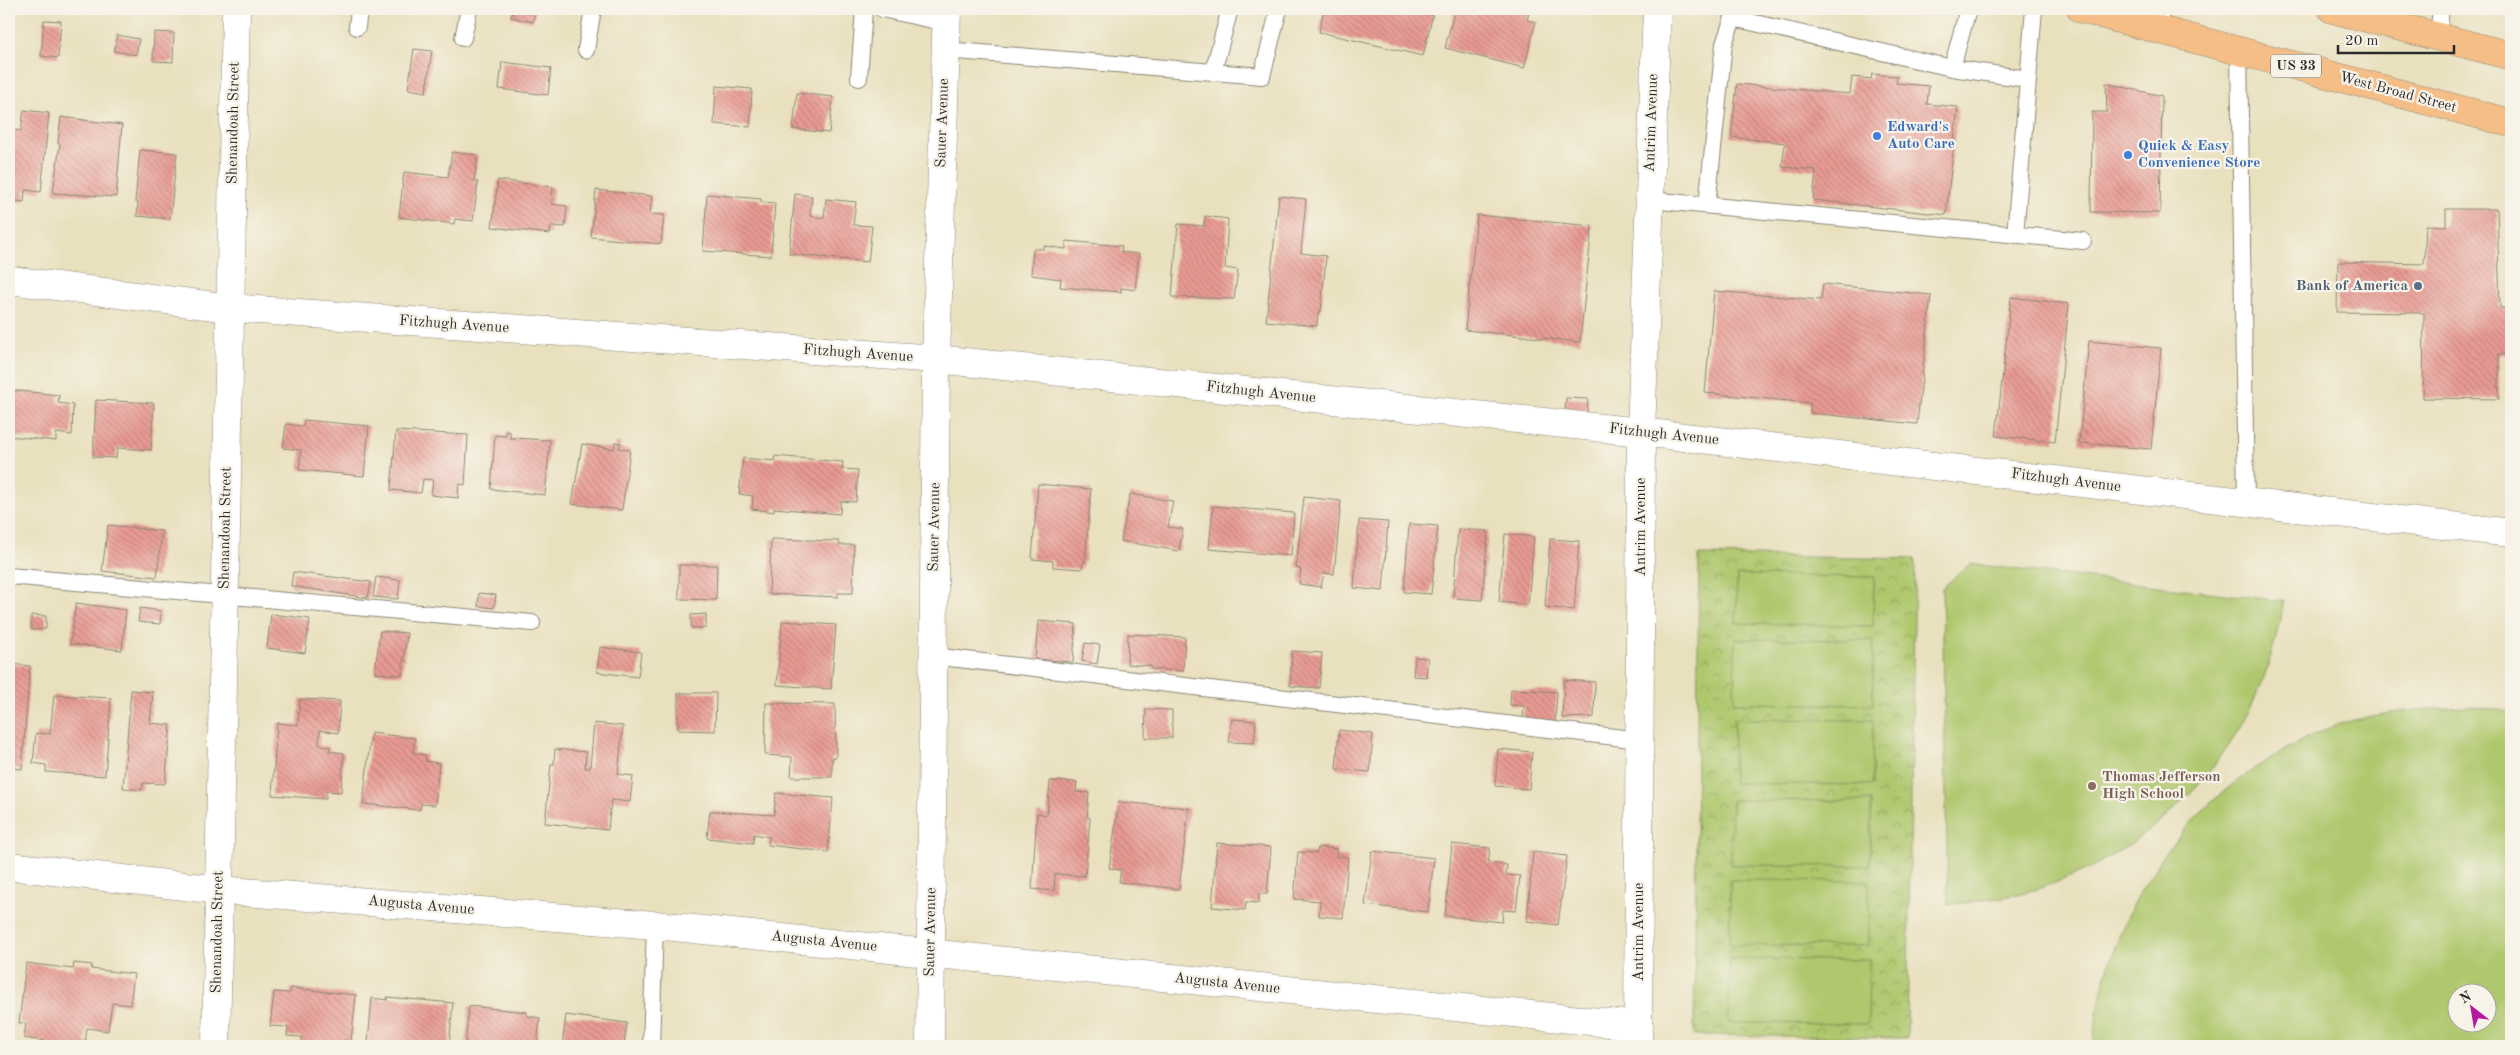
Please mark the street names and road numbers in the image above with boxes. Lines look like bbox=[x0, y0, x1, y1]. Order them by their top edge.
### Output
road number: US 33 bbox=[2271, 54, 2321, 78]
street label: Shenandoah Street bbox=[225, 61, 243, 185]
street label: West Broad Street bbox=[2338, 70, 2458, 116]
street label: Antrim Avenue bbox=[1643, 73, 1661, 173]
street label: Sauer Avenue bbox=[934, 78, 952, 168]
street label: Fitzhugh Avenue bbox=[398, 314, 510, 336]
street label: Fitzhugh Avenue bbox=[802, 343, 914, 365]
street label: Fitzhugh Avenue bbox=[1205, 380, 1317, 406]
street label: Fitzhugh Avenue bbox=[1608, 422, 1720, 448]
street label: Shenandoah Street bbox=[217, 466, 235, 590]
street label: Fitzhugh Avenue bbox=[2010, 467, 2122, 495]
street label: Antrim Avenue bbox=[1634, 478, 1649, 576]
street label: Sauer Avenue bbox=[927, 482, 943, 572]
street label: Shenandoah Street bbox=[209, 870, 227, 994]
street label: Antrim Avenue bbox=[1632, 883, 1647, 981]
street label: Sauer Avenue bbox=[923, 887, 939, 977]
street label: Augusta Avenue bbox=[367, 894, 475, 918]
street label: Augusta Avenue bbox=[770, 929, 878, 955]
street label: Augusta Avenue bbox=[1173, 971, 1281, 997]

